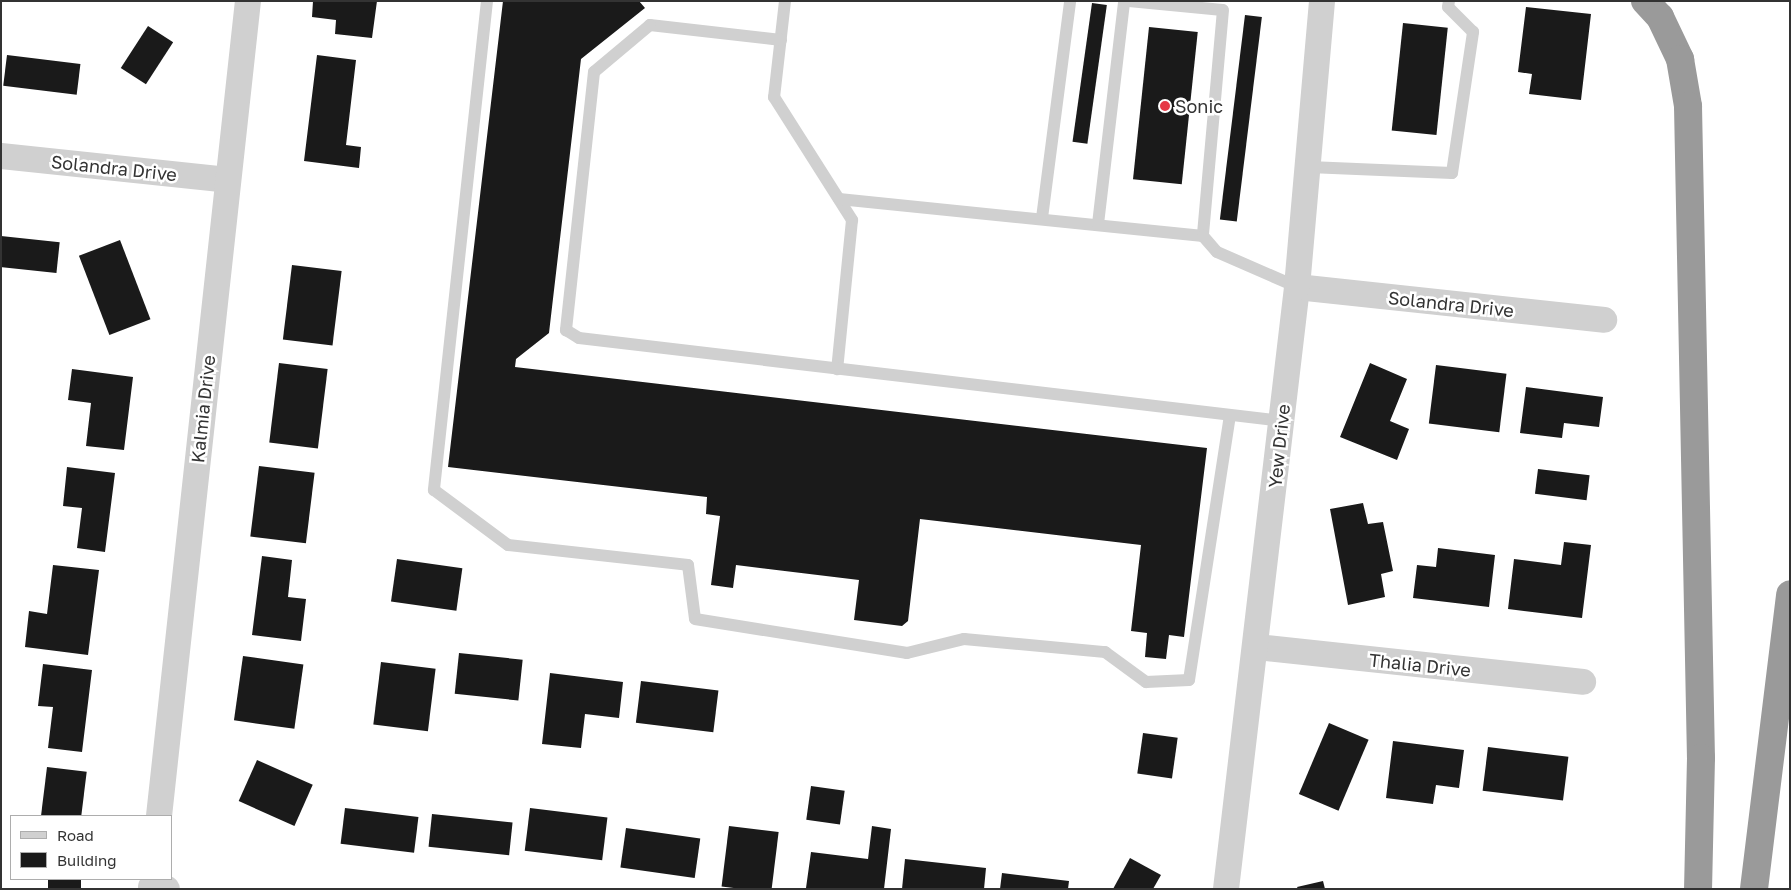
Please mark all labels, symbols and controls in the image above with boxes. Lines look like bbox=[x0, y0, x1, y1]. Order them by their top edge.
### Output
place label: Sonic bbox=[1175, 95, 1223, 117]
marker: Sonic bbox=[1159, 100, 1171, 112]
street label: Solandra Drive bbox=[50, 151, 178, 185]
street label: Solandra Drive bbox=[1387, 287, 1515, 321]
street label: Kalmia Drive bbox=[187, 354, 219, 464]
street label: Yew Drive bbox=[1264, 403, 1294, 489]
street label: Thalia Drive bbox=[1368, 649, 1472, 681]
legend bbox=[10, 815, 172, 880]
text: Road bbox=[57, 826, 94, 844]
text: Building bbox=[57, 851, 117, 869]

